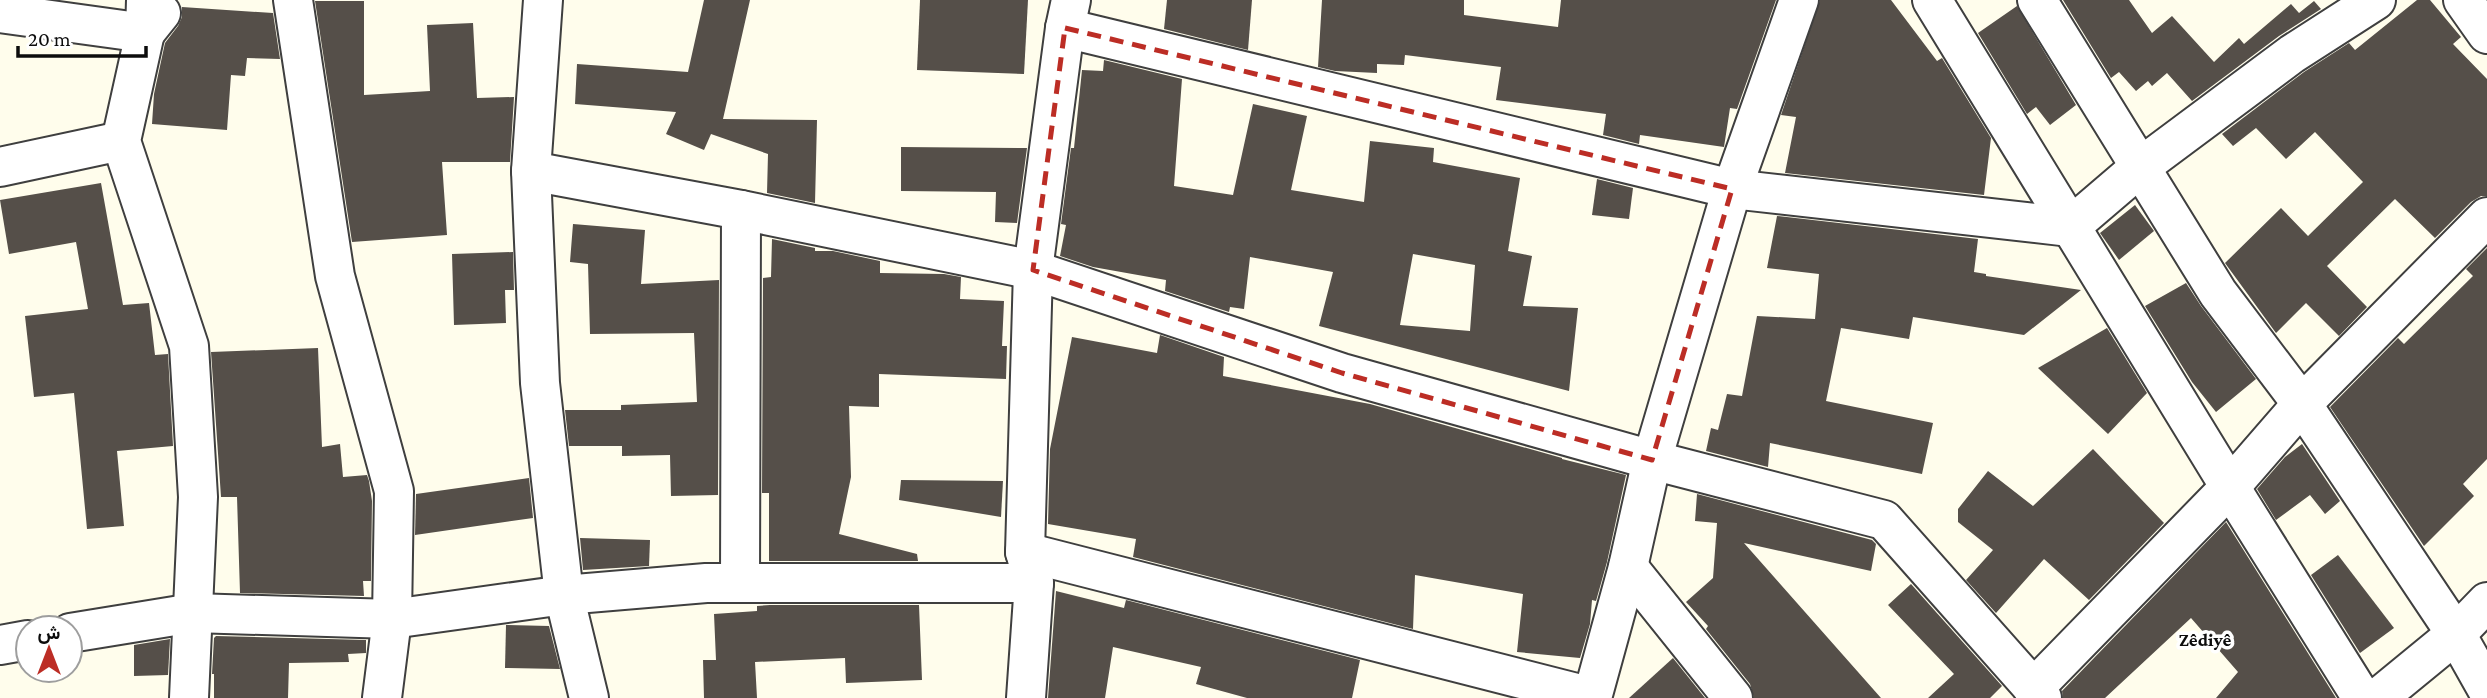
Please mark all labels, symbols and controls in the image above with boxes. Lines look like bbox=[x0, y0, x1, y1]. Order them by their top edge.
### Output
scale bar bbox=[18, 14, 145, 58]
text: 20 m bbox=[28, 27, 71, 51]
north arrow bbox=[14, 614, 84, 684]
text: ش bbox=[38, 622, 61, 644]
district label: Zêdiyê bbox=[2179, 629, 2232, 650]

